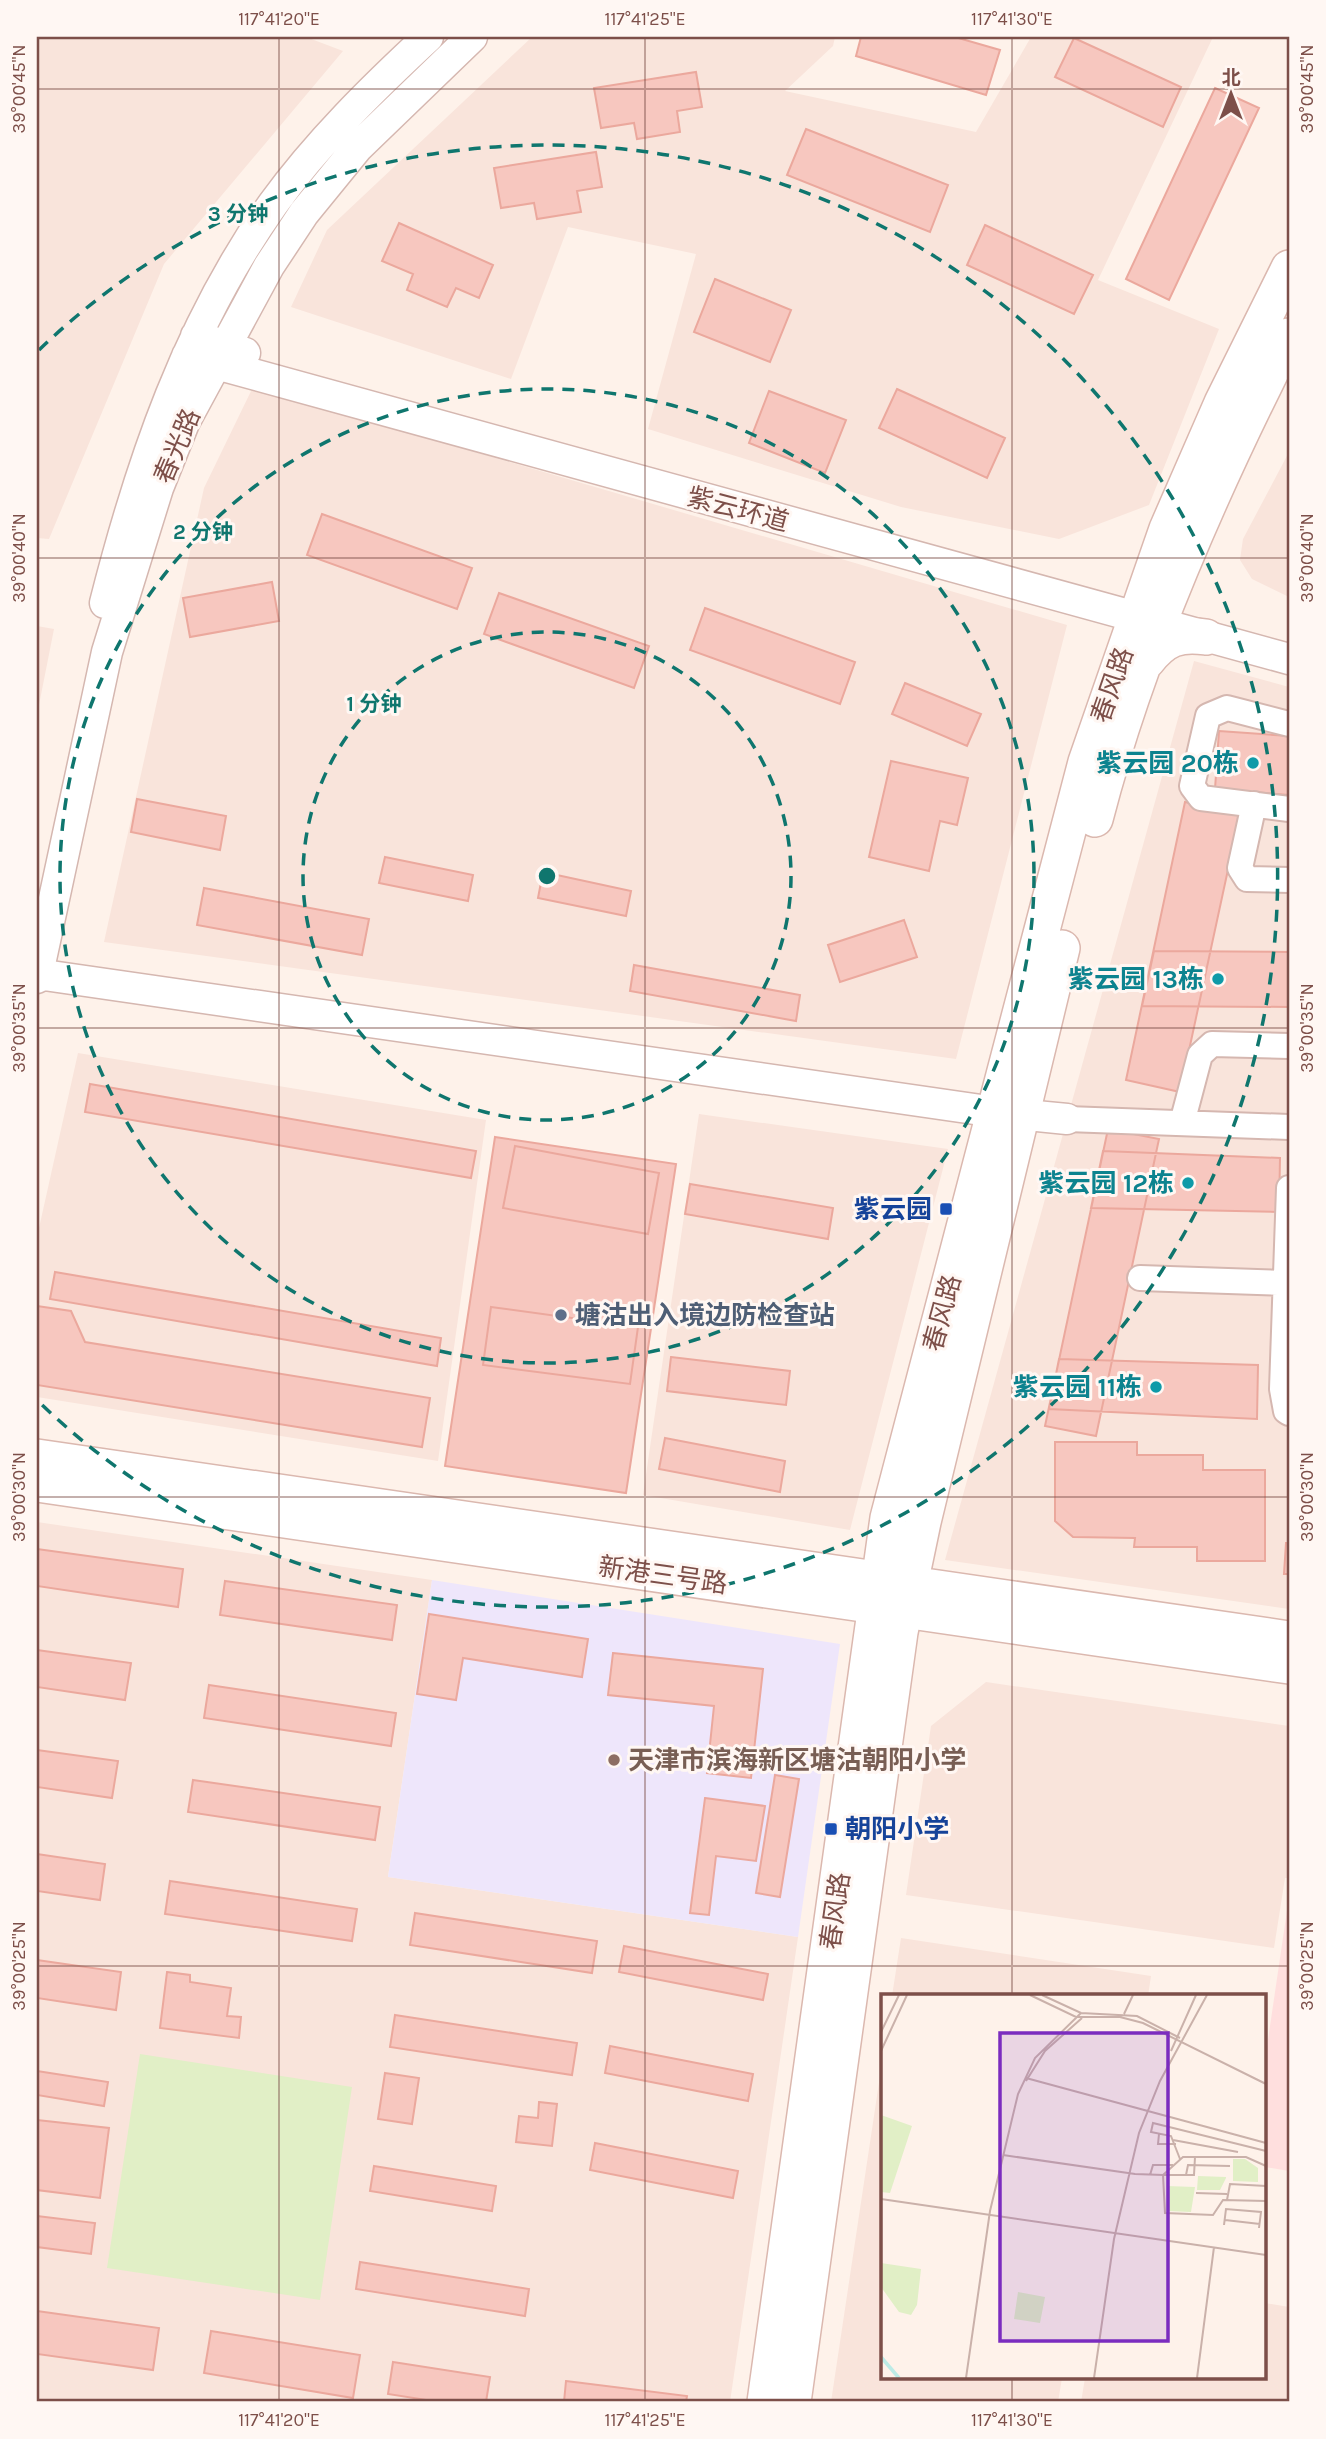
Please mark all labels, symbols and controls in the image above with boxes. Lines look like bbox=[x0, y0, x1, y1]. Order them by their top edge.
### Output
text: 117°41'20"E bbox=[238, 8, 320, 30]
text: 117°41'25"E bbox=[604, 8, 686, 30]
text: 117°41'30"E bbox=[971, 8, 1053, 30]
text: 39°00'45"N bbox=[8, 44, 30, 134]
text: 39°00'45"N bbox=[1296, 44, 1318, 134]
north arrow bbox=[1196, 60, 1266, 130]
text: 北 bbox=[1221, 67, 1241, 89]
text: 3 分钟 bbox=[208, 202, 268, 226]
street label: 春光路 bbox=[148, 404, 207, 488]
street label: 紫云环道 bbox=[684, 481, 792, 538]
text: 39°00'40"N bbox=[8, 513, 30, 603]
text: 39°00'40"N bbox=[1296, 513, 1318, 603]
text: 2 分钟 bbox=[173, 520, 233, 544]
street label: 春风路 bbox=[1085, 643, 1140, 727]
text: 1 分钟 bbox=[347, 692, 401, 716]
place label: 紫云园 20栋 bbox=[1096, 748, 1239, 779]
marker: 紫云园 20栋 bbox=[1245, 755, 1261, 771]
centre of rings bbox=[535, 864, 559, 888]
place label: 紫云园 13栋 bbox=[1068, 964, 1204, 995]
marker: 紫云园 13栋 bbox=[1210, 971, 1226, 987]
text: 39°00'35"N bbox=[8, 983, 30, 1073]
text: 39°00'35"N bbox=[1296, 983, 1318, 1073]
place label: 紫云园 12栋 bbox=[1038, 1168, 1174, 1199]
marker: 紫云园 12栋 bbox=[1180, 1175, 1196, 1191]
place label: 紫云园 bbox=[854, 1194, 932, 1225]
marker: 紫云园 bbox=[938, 1201, 954, 1217]
street label: 春风路 bbox=[917, 1271, 968, 1355]
place label: 塘沽出入境边防检查站 bbox=[575, 1300, 835, 1331]
marker: 塘沽出入境边防检查站 bbox=[553, 1307, 569, 1323]
place label: 紫云园 11栋 bbox=[1013, 1372, 1142, 1403]
marker: 紫云园 11栋 bbox=[1148, 1379, 1164, 1395]
text: 39°00'30"N bbox=[8, 1452, 30, 1542]
text: 39°00'30"N bbox=[1296, 1452, 1318, 1542]
street label: 新港三号路 bbox=[596, 1551, 729, 1600]
place label: 天津市滨海新区塘沽朝阳小学 bbox=[628, 1745, 966, 1776]
marker: 天津市滨海新区塘沽朝阳小学 bbox=[606, 1752, 622, 1768]
place label: 朝阳小学 bbox=[845, 1814, 949, 1845]
marker: 朝阳小学 bbox=[823, 1821, 839, 1837]
street label: 春风路 bbox=[815, 1870, 856, 1952]
text: 39°00'25"N bbox=[8, 1921, 30, 2011]
text: 39°00'25"N bbox=[1296, 1921, 1318, 2011]
inset map bbox=[881, 1994, 1266, 2380]
text: 117°41'20"E bbox=[238, 2409, 320, 2431]
text: 117°41'25"E bbox=[604, 2409, 686, 2431]
text: 117°41'30"E bbox=[971, 2409, 1053, 2431]

